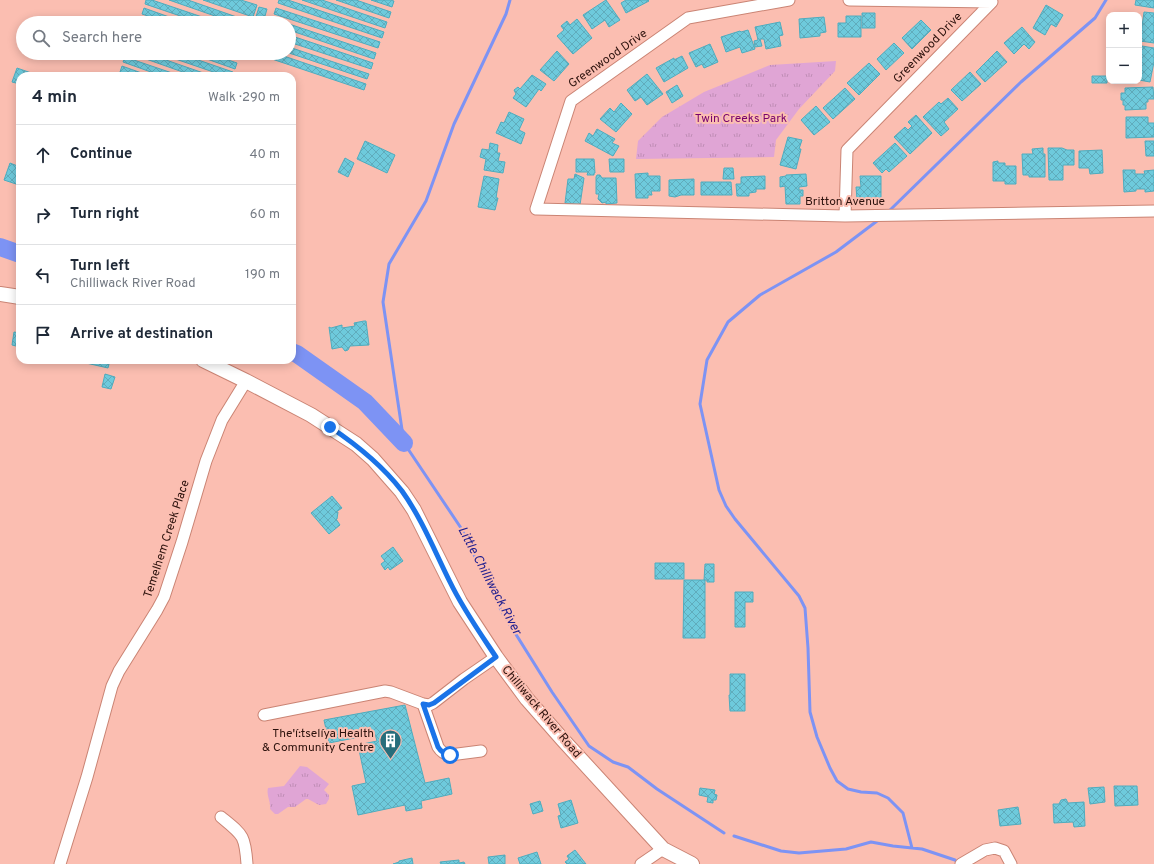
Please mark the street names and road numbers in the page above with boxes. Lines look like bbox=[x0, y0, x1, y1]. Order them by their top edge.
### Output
street label: Greenwood Drive bbox=[890, 9, 966, 87]
street label: Greenwood Drive bbox=[565, 26, 651, 92]
street label: Britton Avenue bbox=[805, 194, 885, 210]
street label: Temelhem Creek Place bbox=[140, 478, 194, 600]
street label: Chilliwack River Road bbox=[498, 662, 584, 762]

